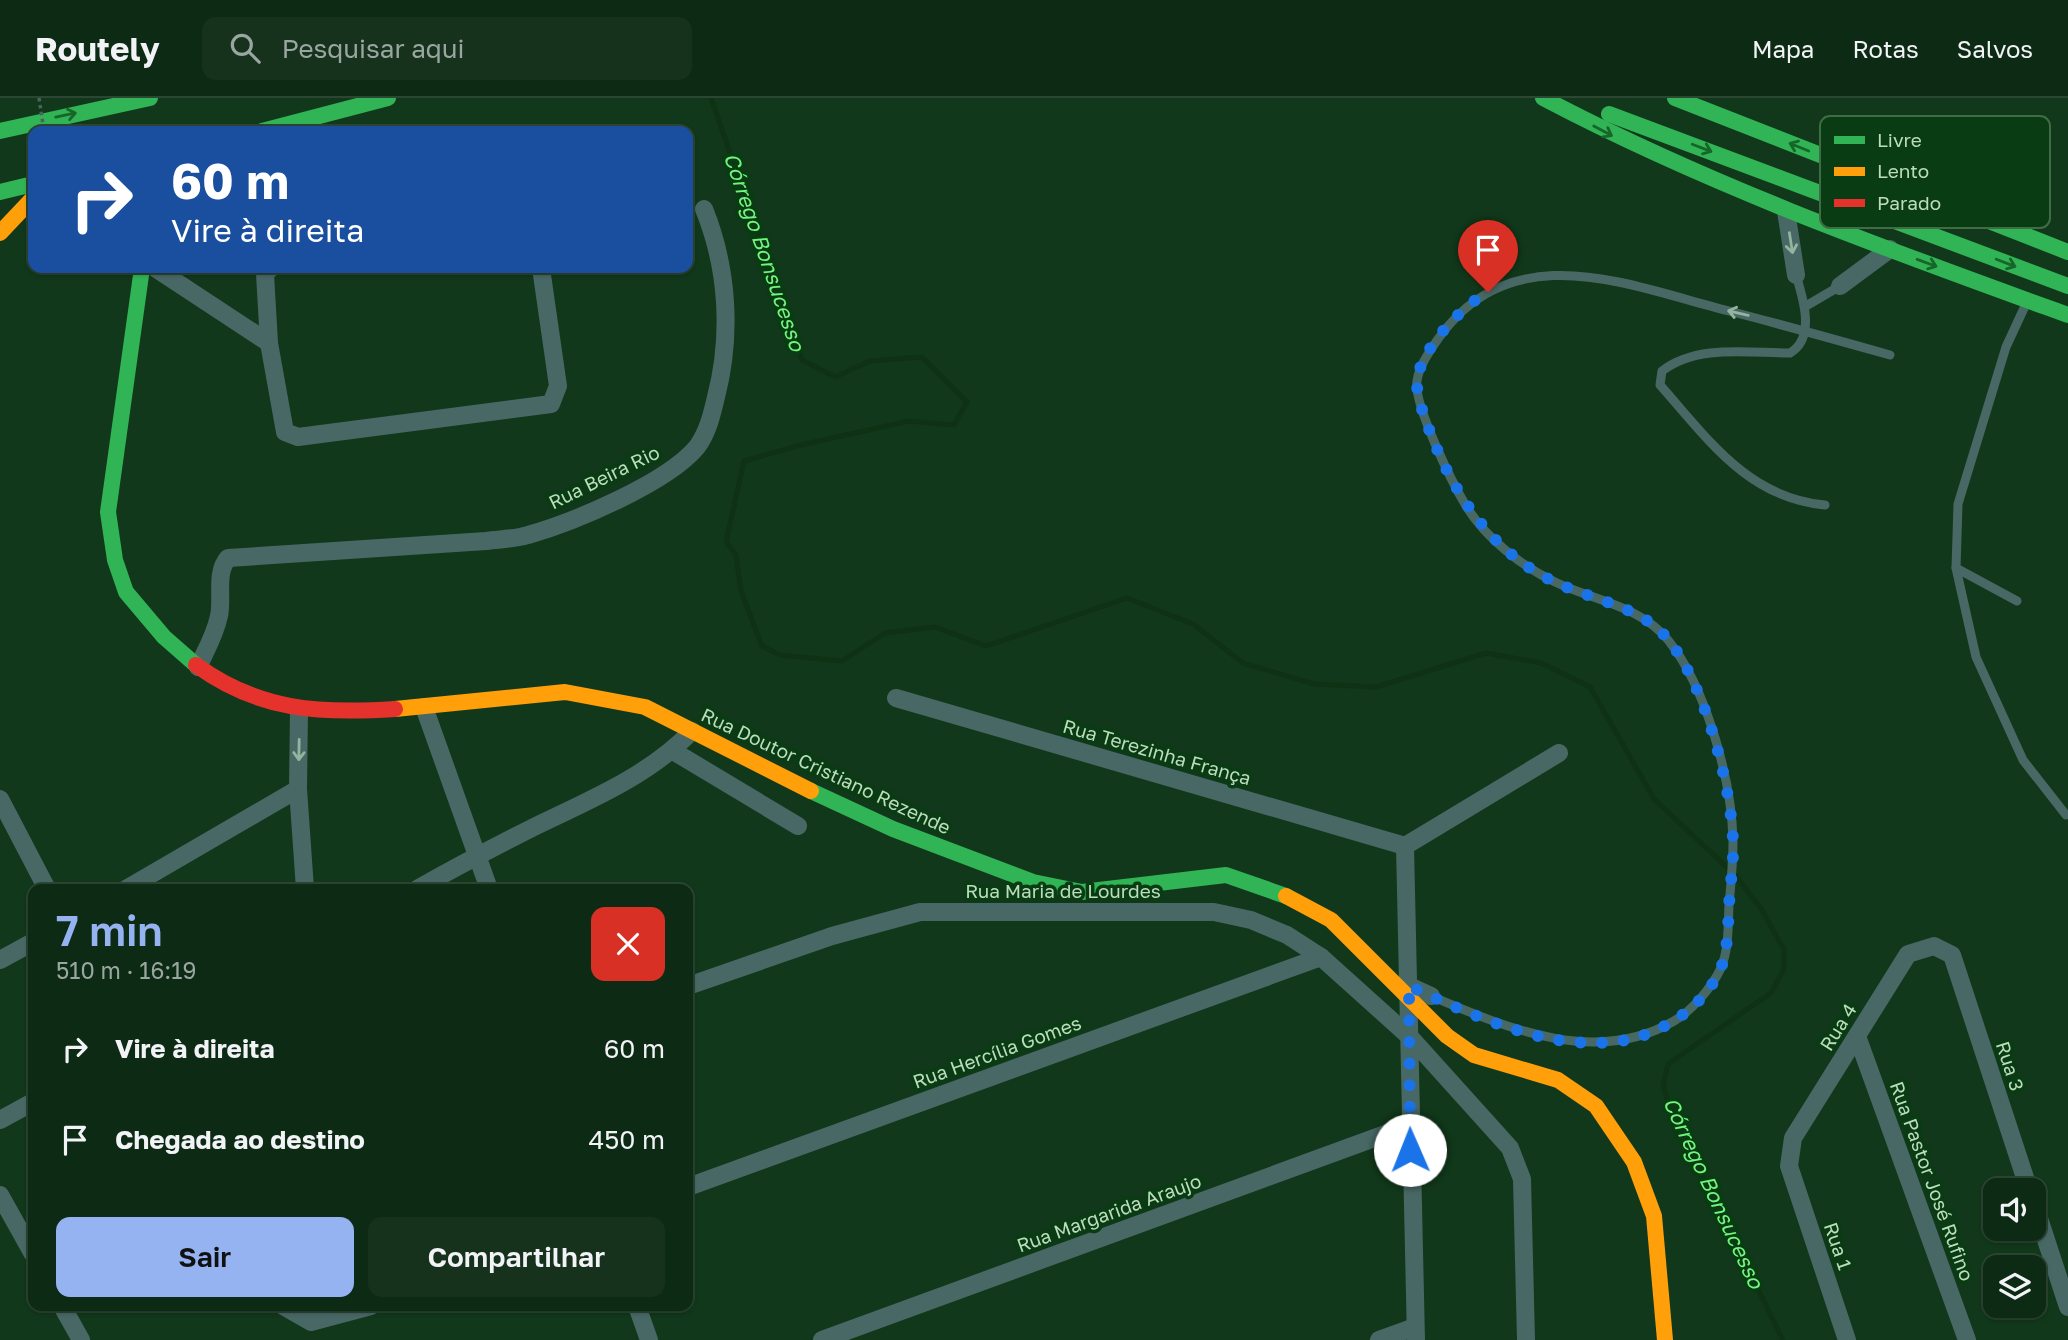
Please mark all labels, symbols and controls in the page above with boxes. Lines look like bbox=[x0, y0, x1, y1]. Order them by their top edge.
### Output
search box bbox=[202, 17, 692, 80]
text: Routely bbox=[35, 29, 160, 68]
icon: search bbox=[226, 29, 264, 67]
text: Pesquisar aqui bbox=[282, 33, 465, 64]
text: Mapa bbox=[1752, 34, 1814, 63]
text: Rotas bbox=[1852, 34, 1919, 63]
text: Salvos bbox=[1957, 34, 2033, 63]
one-way arrow bbox=[54, 108, 77, 121]
legend bbox=[1820, 116, 2050, 228]
one-way arrow bbox=[1592, 125, 1613, 138]
text: Livre bbox=[1877, 128, 1922, 151]
one-way arrow bbox=[1789, 139, 1810, 152]
one-way arrow bbox=[1690, 142, 1712, 155]
water label: Córrego Bonsucesso bbox=[719, 149, 812, 356]
text: 60 m bbox=[171, 151, 289, 210]
icon: right bbox=[56, 154, 147, 245]
text: Lento bbox=[1877, 159, 1929, 182]
text: Parado bbox=[1877, 191, 1941, 214]
text: Vire à direita bbox=[171, 211, 364, 249]
pin bbox=[1458, 220, 1518, 292]
icon: arrive bbox=[1469, 231, 1507, 269]
one-way arrow bbox=[1785, 231, 1798, 254]
one-way arrow bbox=[1995, 257, 2017, 270]
one-way arrow bbox=[1916, 258, 1938, 270]
one-way arrow bbox=[1727, 306, 1750, 319]
street label: Rua Beira Rio bbox=[545, 440, 663, 513]
street label: Rua Doutor Cristiano Rezende bbox=[698, 703, 955, 839]
street label: Rua Terezinha França bbox=[1060, 714, 1254, 789]
one-way arrow bbox=[292, 738, 305, 761]
street label: Rua Maria de Lourdes bbox=[965, 879, 1161, 902]
text: 7 min bbox=[56, 905, 163, 955]
button: close bbox=[591, 907, 665, 981]
text: 510 m · 16:19 bbox=[56, 956, 196, 984]
street label: Rua 4 bbox=[1814, 999, 1861, 1055]
street label: Rua Hercília Gomes bbox=[910, 1010, 1084, 1093]
icon: right bbox=[56, 1030, 94, 1068]
text: Vire à direita bbox=[115, 1033, 275, 1064]
text: 60 m bbox=[604, 1033, 665, 1064]
street label: Rua 3 bbox=[1992, 1038, 2029, 1093]
street label: Rua Pastor José Rufino bbox=[1886, 1078, 1979, 1284]
water label: Córrego Bonsucesso bbox=[1658, 1093, 1770, 1294]
position arrow bbox=[1373, 1113, 1447, 1187]
icon: arrive bbox=[56, 1121, 94, 1159]
text: Chegada ao destino bbox=[115, 1124, 365, 1155]
text: 450 m bbox=[588, 1124, 665, 1155]
street label: Rua Margarida Araujo bbox=[1013, 1168, 1204, 1257]
map controls bbox=[1983, 1178, 2046, 1318]
button: sound bbox=[1983, 1178, 2046, 1241]
button: Sair bbox=[56, 1217, 354, 1297]
button: Compartilhar bbox=[368, 1217, 665, 1297]
street label: Rua 1 bbox=[1820, 1219, 1857, 1273]
button: layers bbox=[1983, 1255, 2046, 1318]

